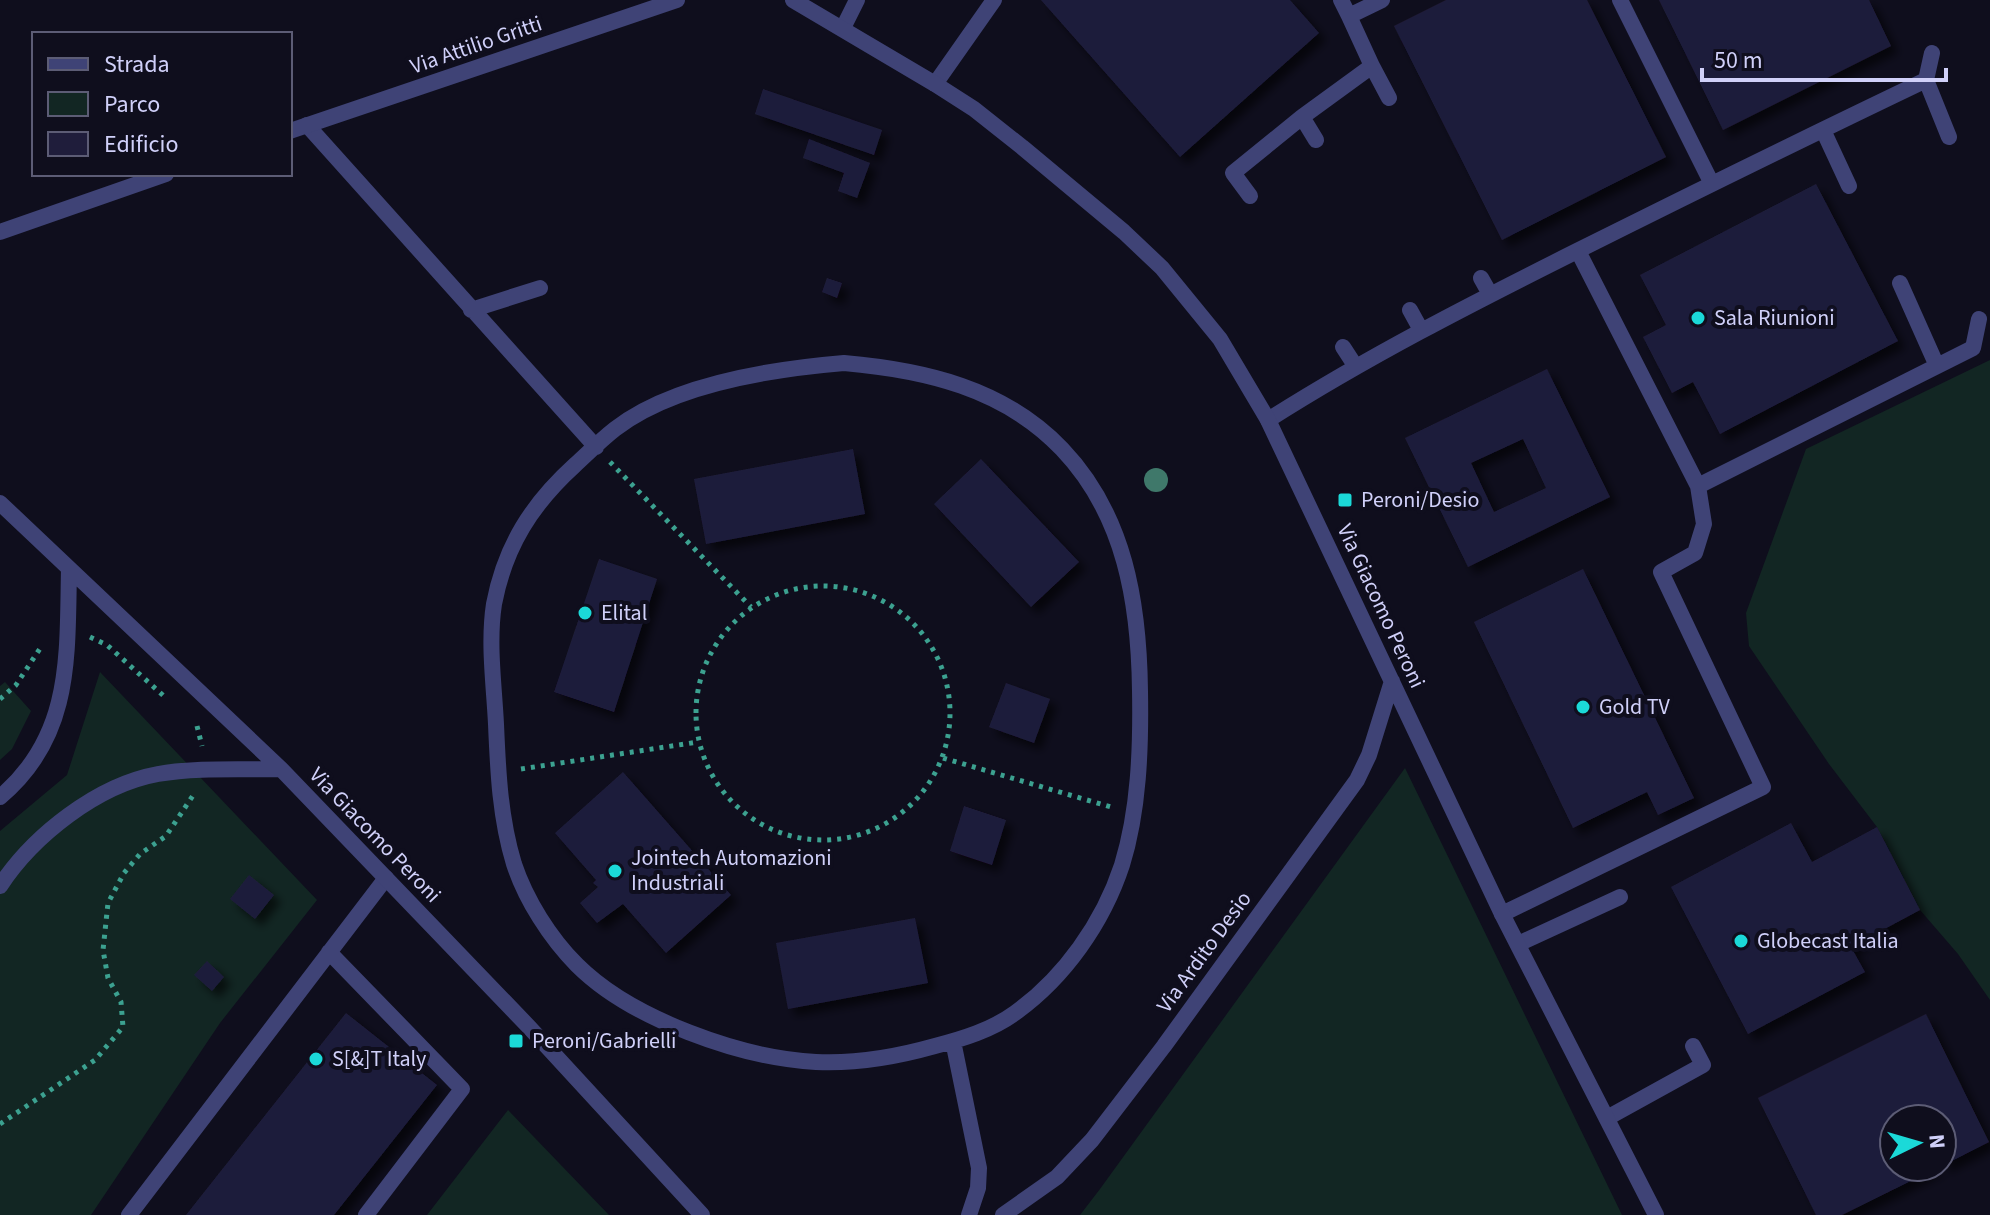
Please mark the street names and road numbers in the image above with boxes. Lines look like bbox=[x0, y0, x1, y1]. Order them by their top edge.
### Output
street label: Via Attilio Gritti bbox=[406, 7, 546, 83]
street label: Via Giacomo Peroni bbox=[1329, 519, 1433, 693]
street label: Via Giacomo Peroni bbox=[302, 760, 448, 910]
street label: Via Ardito Desio bbox=[1149, 884, 1259, 1020]

